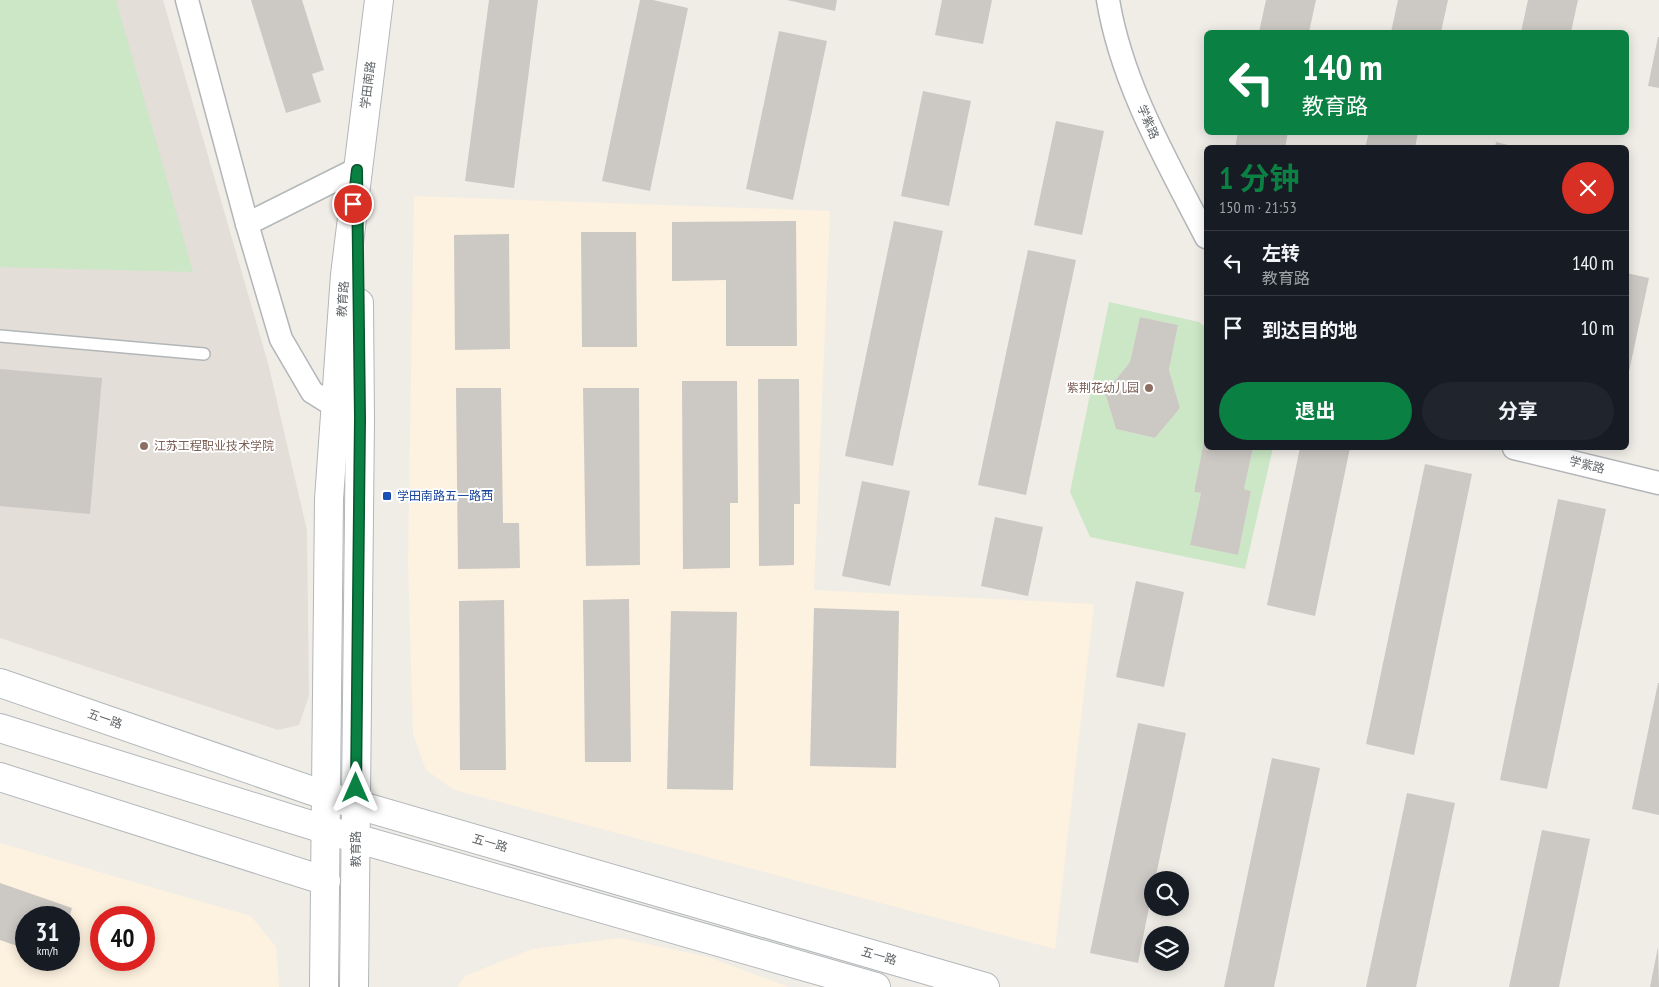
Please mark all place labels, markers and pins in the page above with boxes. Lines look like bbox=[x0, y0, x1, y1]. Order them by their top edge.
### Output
pin bbox=[332, 183, 374, 225]
place label: 紫荆花幼儿园 bbox=[1067, 380, 1139, 395]
marker: 紫荆花幼儿园 bbox=[1143, 382, 1155, 394]
place label: 江苏工程职业技术学院 bbox=[154, 438, 274, 453]
marker: 江苏工程职业技术学院 bbox=[138, 440, 150, 452]
place label: 学田南路五一路西 bbox=[397, 488, 493, 503]
marker: 学田南路五一路西 bbox=[381, 490, 393, 502]

